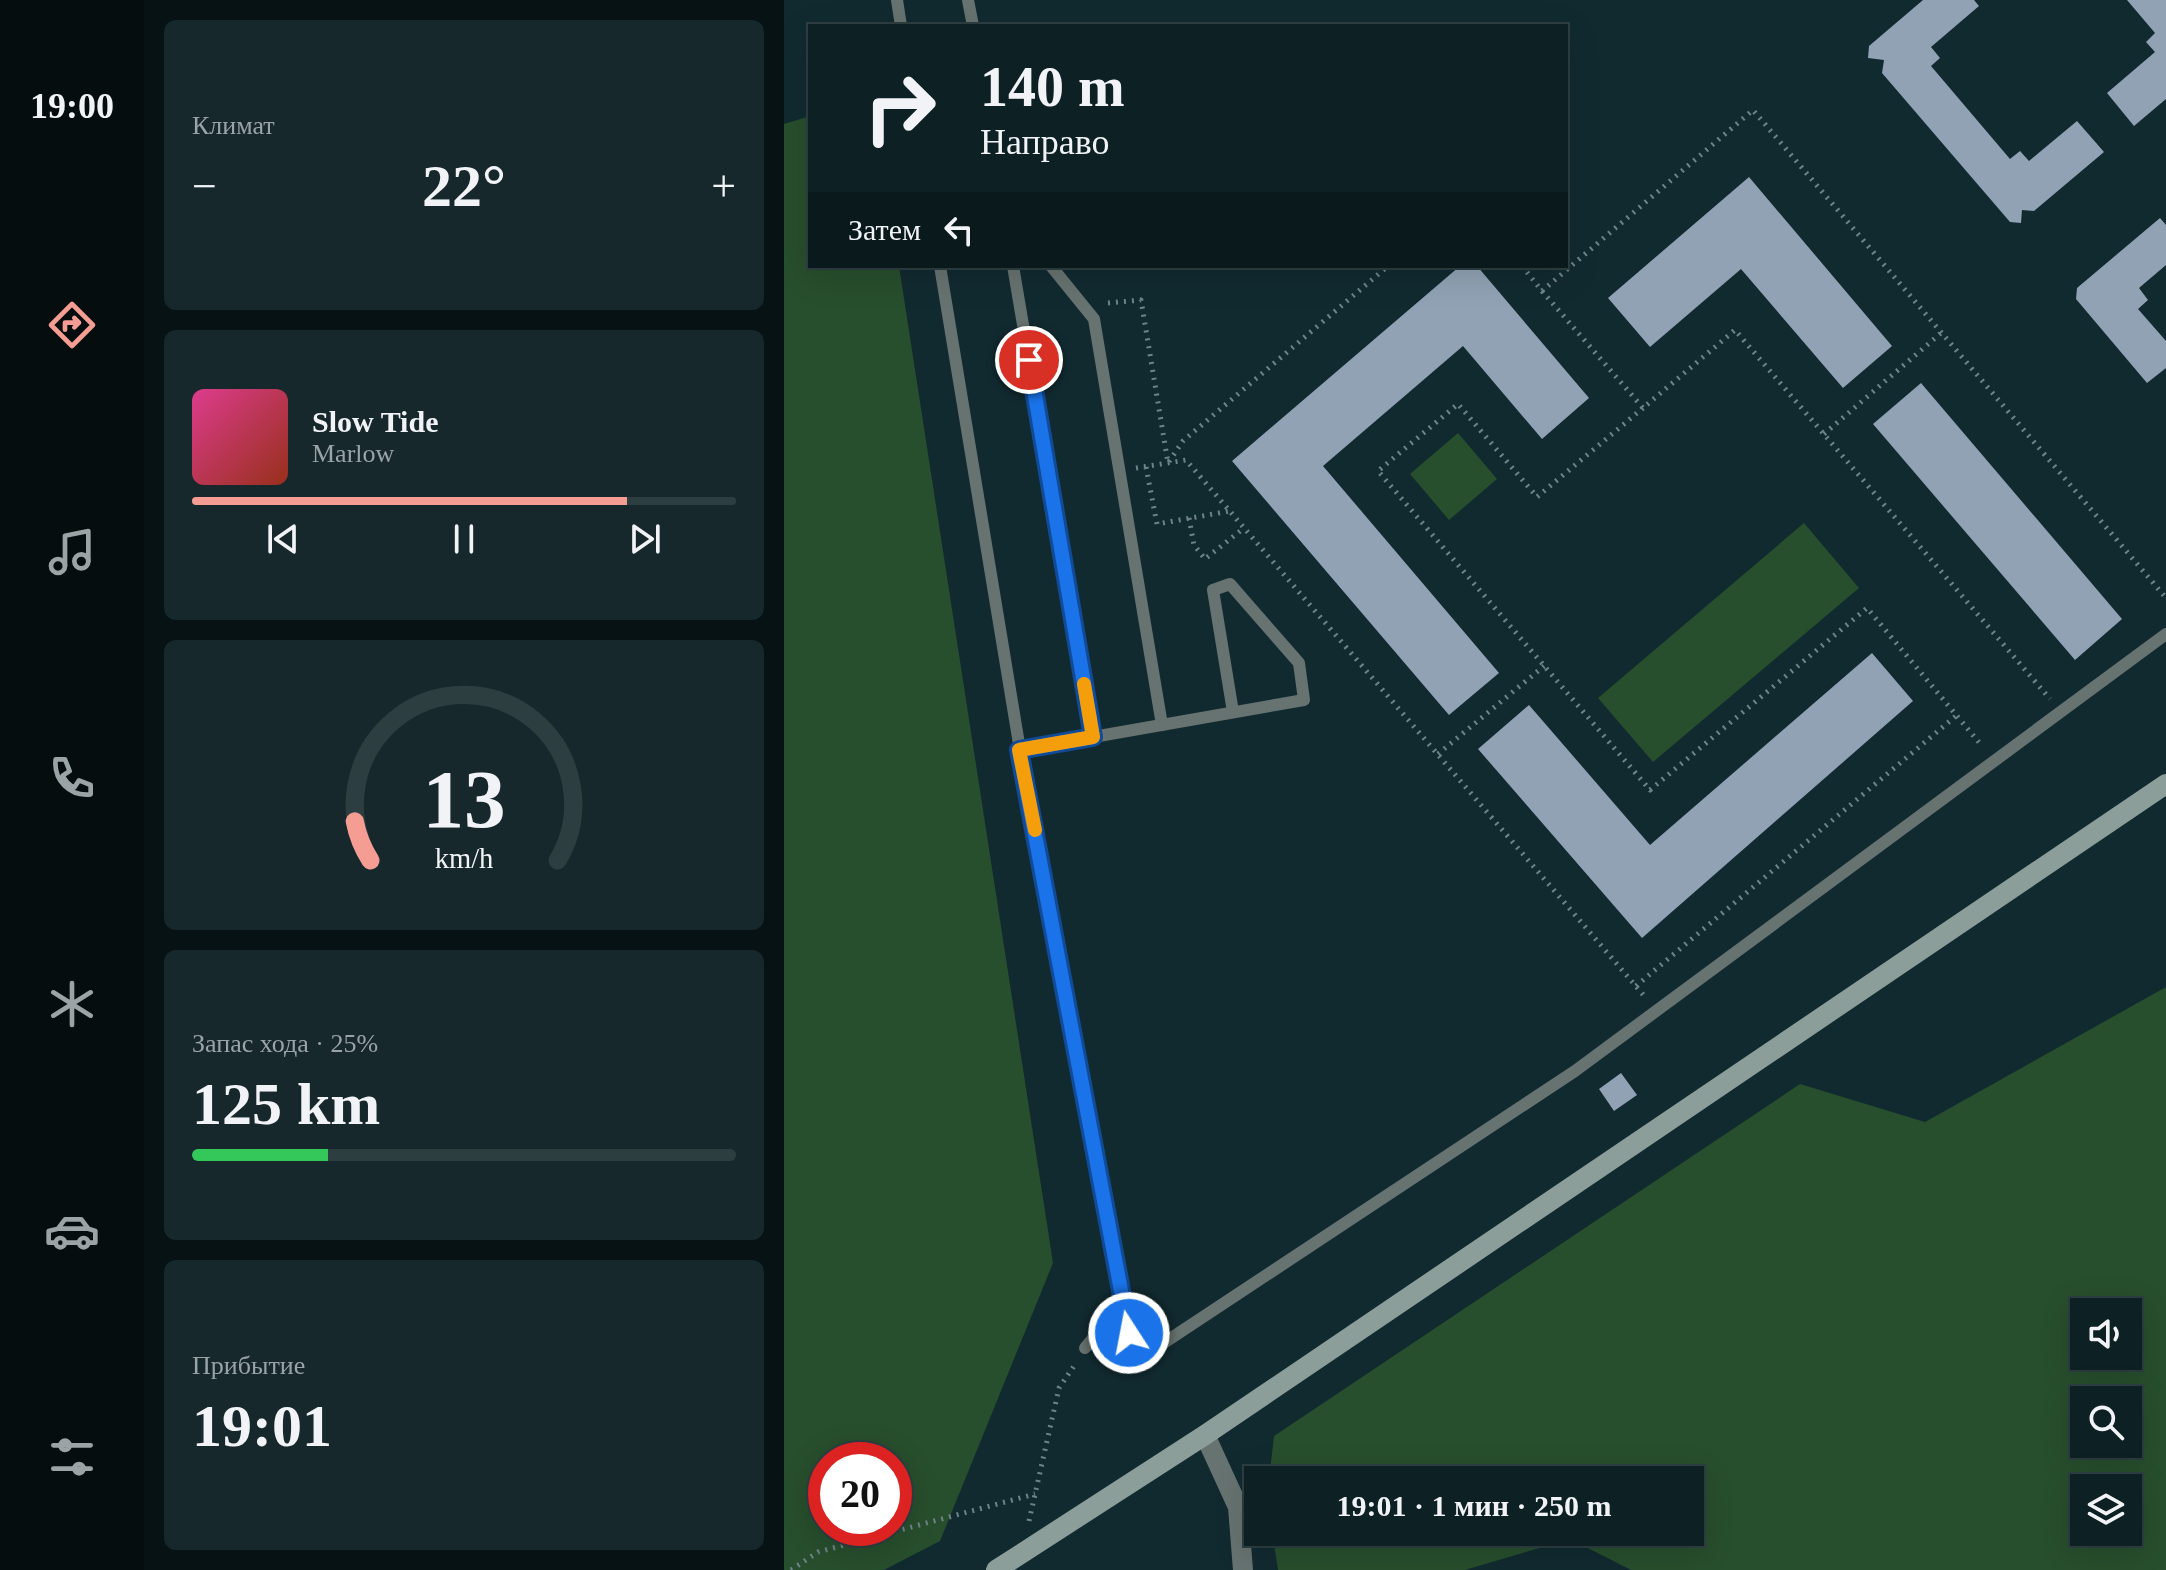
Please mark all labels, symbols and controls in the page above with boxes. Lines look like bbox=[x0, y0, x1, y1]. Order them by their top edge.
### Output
icon: right bbox=[848, 56, 952, 160]
text: 140 m bbox=[980, 56, 1125, 118]
text: 19:00 bbox=[30, 86, 114, 126]
text: Климат bbox=[192, 111, 275, 140]
text: Направо bbox=[980, 122, 1110, 162]
text: 22° bbox=[422, 153, 506, 219]
text: − bbox=[192, 162, 217, 211]
text: + bbox=[711, 162, 736, 211]
icon: left bbox=[937, 208, 981, 252]
text: Затем bbox=[848, 213, 921, 246]
icon: directions bbox=[44, 297, 100, 353]
pin bbox=[995, 326, 1063, 394]
icon: arrive bbox=[1007, 338, 1051, 382]
text: Slow Tide bbox=[312, 405, 438, 438]
text: Marlow bbox=[312, 439, 394, 468]
icon: previous bbox=[261, 517, 305, 561]
icon: pause bbox=[442, 517, 486, 561]
icon: next bbox=[623, 517, 667, 561]
icon: music bbox=[44, 524, 100, 580]
icon: phone bbox=[44, 750, 100, 806]
text: 13 bbox=[422, 753, 506, 845]
text: km/h bbox=[435, 843, 493, 874]
icon: climate bbox=[44, 976, 100, 1032]
text: Запас хода · 25% bbox=[192, 1029, 378, 1058]
text: 125 km bbox=[192, 1071, 380, 1137]
icon: car bbox=[44, 1203, 100, 1259]
position arrow bbox=[1087, 1291, 1171, 1375]
map controls bbox=[2070, 1298, 2142, 1546]
button: sound bbox=[2070, 1298, 2142, 1370]
text: Прибытие bbox=[192, 1351, 305, 1380]
button: search bbox=[2070, 1386, 2142, 1458]
text: 19:01 bbox=[192, 1393, 332, 1459]
icon: filters bbox=[44, 1429, 100, 1485]
speed limit sign: 20 bbox=[808, 1442, 912, 1546]
button: layers bbox=[2070, 1474, 2142, 1546]
text: 19:01 · 1 мин · 250 m bbox=[1337, 1489, 1612, 1522]

